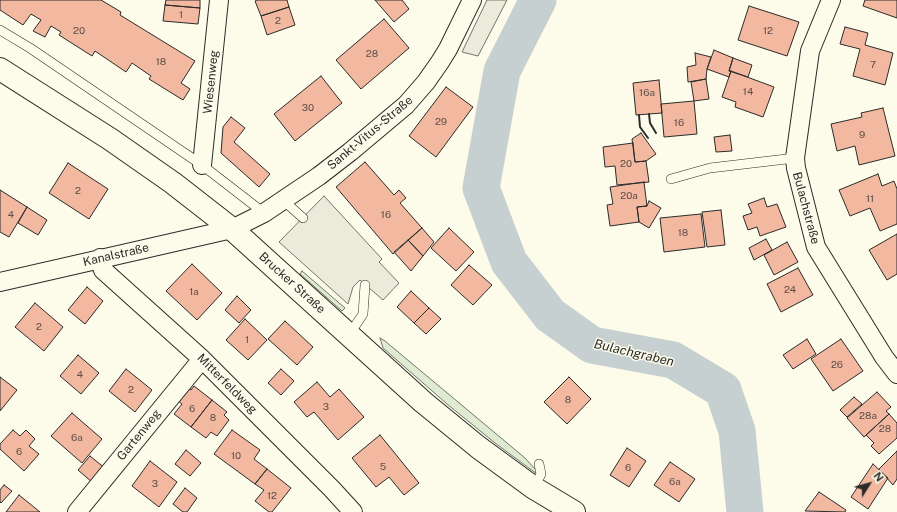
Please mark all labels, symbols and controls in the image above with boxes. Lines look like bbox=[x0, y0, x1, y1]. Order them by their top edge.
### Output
house number: 1 bbox=[179, 9, 183, 21]
house number: 2 bbox=[275, 15, 281, 27]
house number: 20 bbox=[73, 25, 85, 37]
house number: 12 bbox=[763, 25, 773, 37]
house number: 28 bbox=[366, 48, 378, 60]
street label: Wiesenweg bbox=[200, 49, 222, 115]
house number: 18 bbox=[156, 56, 166, 68]
house number: 7 bbox=[870, 59, 876, 71]
house number: 14 bbox=[743, 86, 753, 98]
house number: 16a bbox=[639, 87, 655, 99]
street label: Sankt-Vitus-Straße bbox=[324, 93, 416, 173]
house number: 30 bbox=[302, 102, 314, 114]
house number: 29 bbox=[435, 116, 447, 128]
house number: 16 bbox=[674, 117, 684, 129]
house number: 9 bbox=[859, 129, 865, 141]
house number: 20 bbox=[620, 158, 632, 170]
street label: Bulachstraße bbox=[789, 170, 823, 246]
house number: 2 bbox=[75, 185, 81, 197]
house number: 20a bbox=[620, 190, 638, 202]
house number: 11 bbox=[866, 193, 874, 205]
house number: 4 bbox=[8, 209, 14, 221]
house number: 16 bbox=[381, 209, 391, 221]
house number: 18 bbox=[678, 227, 688, 239]
street label: Kanalstraße bbox=[82, 240, 150, 270]
street label: Brucker Straße bbox=[256, 249, 328, 317]
house number: 24 bbox=[784, 284, 796, 296]
house number: 1a bbox=[189, 286, 199, 298]
house number: 2 bbox=[36, 321, 42, 333]
house number: 1 bbox=[245, 334, 249, 346]
water label: Bulachgraben bbox=[592, 336, 676, 370]
street label: Mitterfeldweg bbox=[194, 351, 260, 417]
house number: 26 bbox=[831, 359, 843, 371]
house number: 4 bbox=[77, 369, 83, 381]
house number: 2 bbox=[128, 384, 134, 396]
house number: 8 bbox=[565, 394, 571, 406]
house number: 3 bbox=[323, 401, 329, 413]
house number: 6 bbox=[189, 403, 195, 415]
street label: Gartenweg bbox=[114, 407, 164, 463]
house number: 28a bbox=[859, 410, 877, 422]
house number: 8 bbox=[210, 412, 216, 424]
house number: 28 bbox=[879, 423, 891, 435]
house number: 6a bbox=[71, 432, 83, 444]
house number: 6 bbox=[16, 446, 22, 458]
house number: 10 bbox=[231, 450, 241, 462]
house number: 5 bbox=[380, 461, 386, 473]
house number: 6 bbox=[625, 462, 631, 474]
north arrow bbox=[849, 464, 889, 504]
text: N bbox=[871, 470, 886, 484]
house number: 6a bbox=[669, 476, 681, 488]
house number: 3 bbox=[152, 478, 158, 490]
house number: 12 bbox=[267, 490, 277, 502]

